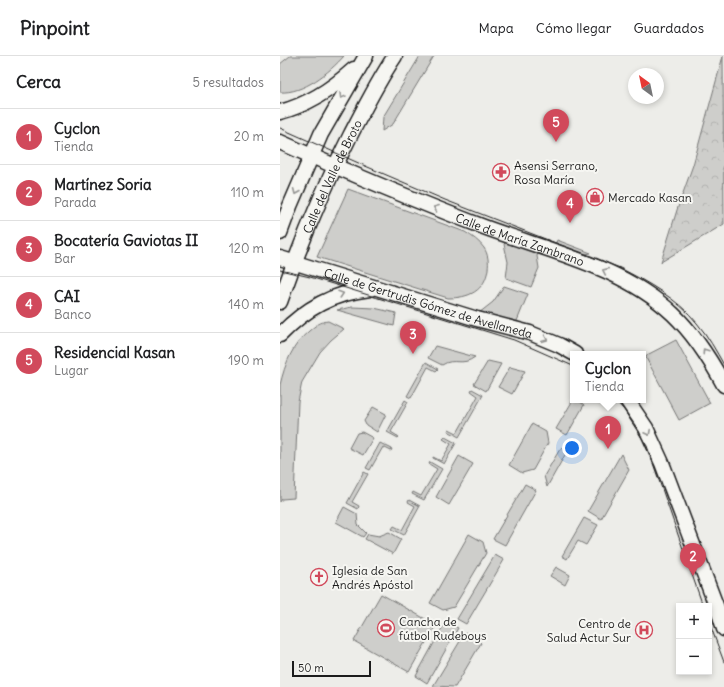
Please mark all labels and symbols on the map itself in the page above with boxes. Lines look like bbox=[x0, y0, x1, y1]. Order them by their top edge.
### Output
north arrow bbox=[628, 68, 664, 104]
one-way arrow bbox=[340, 92, 347, 99]
pin: 5 bbox=[543, 109, 569, 142]
street label: Calle del Valle de Broto bbox=[299, 117, 365, 235]
place label: Asensi Serrano, Rosa María bbox=[514, 158, 597, 187]
pharmacy icon: Asensi Serrano, Rosa María bbox=[491, 162, 511, 182]
one-way arrow bbox=[293, 187, 301, 195]
shop icon: Mercado Kasan bbox=[585, 187, 605, 207]
pin: 4 bbox=[557, 190, 583, 223]
place label: Mercado Kasan bbox=[608, 190, 692, 205]
one-way arrow bbox=[433, 204, 440, 212]
street label: Calle de María Zambrano bbox=[454, 209, 587, 269]
street label: Calle de Gertrudis Gómez de Avellaneda bbox=[322, 265, 534, 341]
one-way arrow bbox=[602, 268, 609, 276]
one-way arrow bbox=[337, 291, 344, 299]
pin: 3 bbox=[400, 321, 426, 354]
one-way arrow bbox=[540, 334, 548, 342]
one-way arrow bbox=[702, 349, 709, 356]
pin: 1 bbox=[595, 416, 621, 449]
one-way arrow bbox=[644, 428, 651, 436]
your location bbox=[562, 438, 582, 458]
pin: 2 bbox=[680, 543, 706, 576]
place label: Iglesia de San Andrés Apóstol bbox=[332, 563, 413, 592]
church icon: Iglesia de San Andrés Apóstol bbox=[309, 567, 329, 587]
place label: Cancha de fútbol Rudeboys bbox=[399, 614, 487, 643]
place label: Centro de Salud Actur Sur bbox=[547, 616, 631, 645]
sports icon: Cancha de fútbol Rudeboys bbox=[376, 618, 396, 638]
hospital icon: Centro de Salud Actur Sur bbox=[634, 620, 654, 640]
scale bar bbox=[292, 659, 371, 678]

